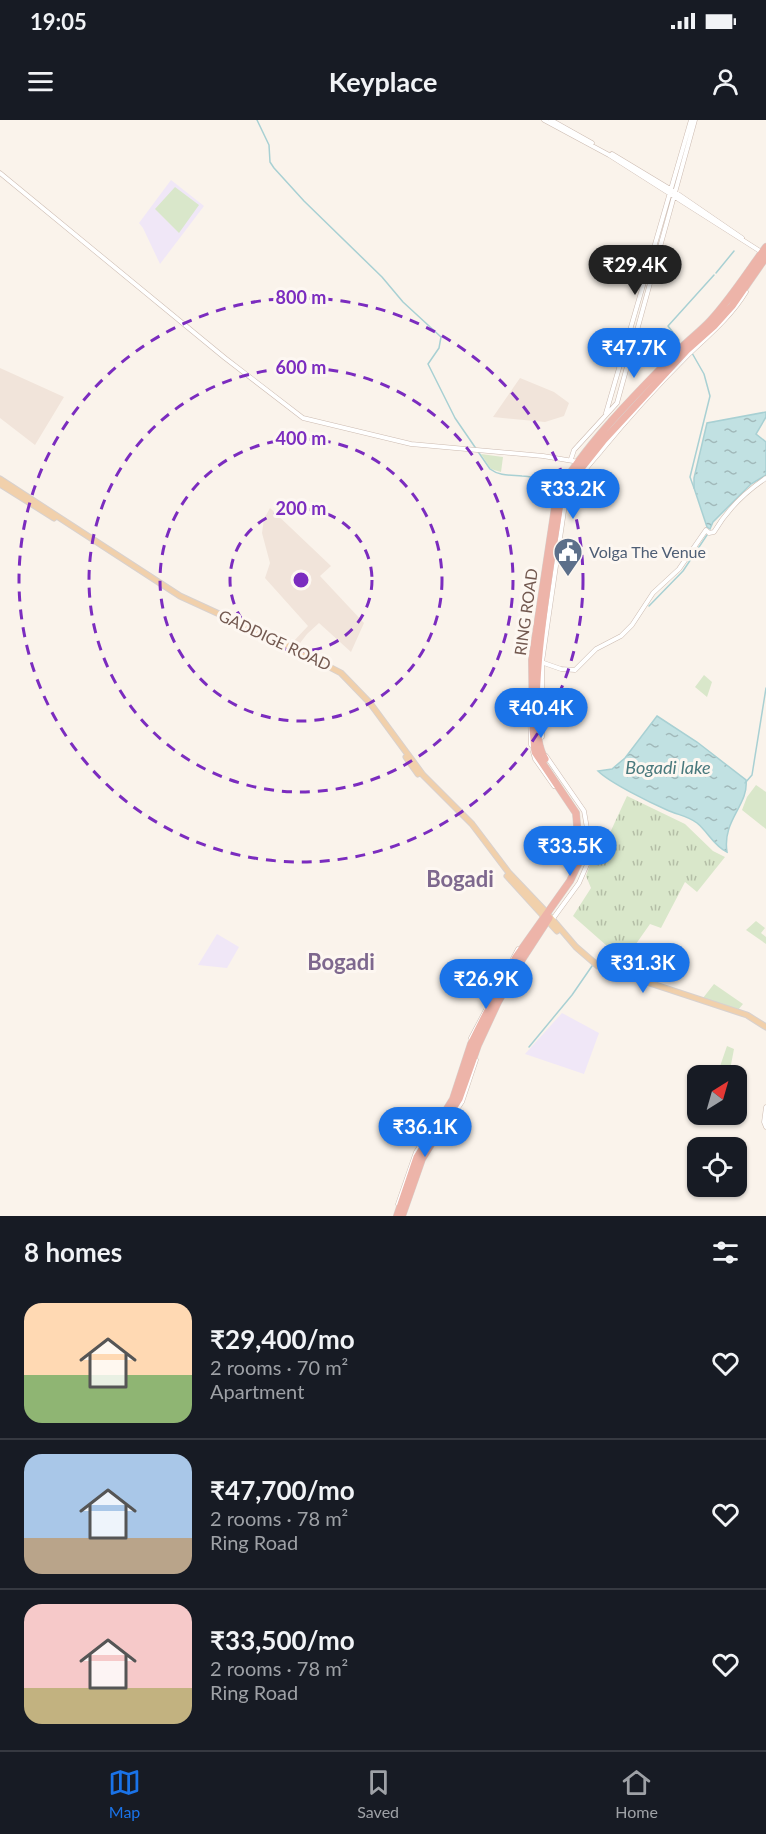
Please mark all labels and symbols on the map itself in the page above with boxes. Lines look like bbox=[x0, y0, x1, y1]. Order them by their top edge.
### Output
pin: ₹29.4K bbox=[586, 245, 684, 296]
text: 800 m bbox=[276, 286, 326, 308]
pin: ₹47.7K bbox=[585, 328, 683, 379]
text: 600 m bbox=[276, 356, 326, 378]
text: 400 m bbox=[276, 427, 326, 449]
pin: ₹33.2K bbox=[524, 469, 622, 520]
text: 200 m bbox=[276, 497, 326, 519]
public building icon: Volga The Venue bbox=[552, 536, 584, 578]
place label: Volga The Venue bbox=[589, 542, 706, 561]
street label: RING ROAD bbox=[510, 567, 541, 657]
centre of rings bbox=[291, 570, 311, 590]
street label: GADDIGE ROAD bbox=[216, 605, 334, 674]
pin: ₹40.4K bbox=[492, 688, 590, 739]
water label: Bogadi lake bbox=[625, 756, 711, 778]
pin: ₹33.5K bbox=[521, 826, 619, 877]
district label: Bogadi bbox=[426, 865, 494, 892]
pin: ₹31.3K bbox=[594, 943, 692, 994]
district label: Bogadi bbox=[307, 948, 375, 975]
pin: ₹26.9K bbox=[437, 959, 535, 1010]
north arrow bbox=[687, 1065, 747, 1125]
pin: ₹36.1K bbox=[376, 1107, 474, 1158]

